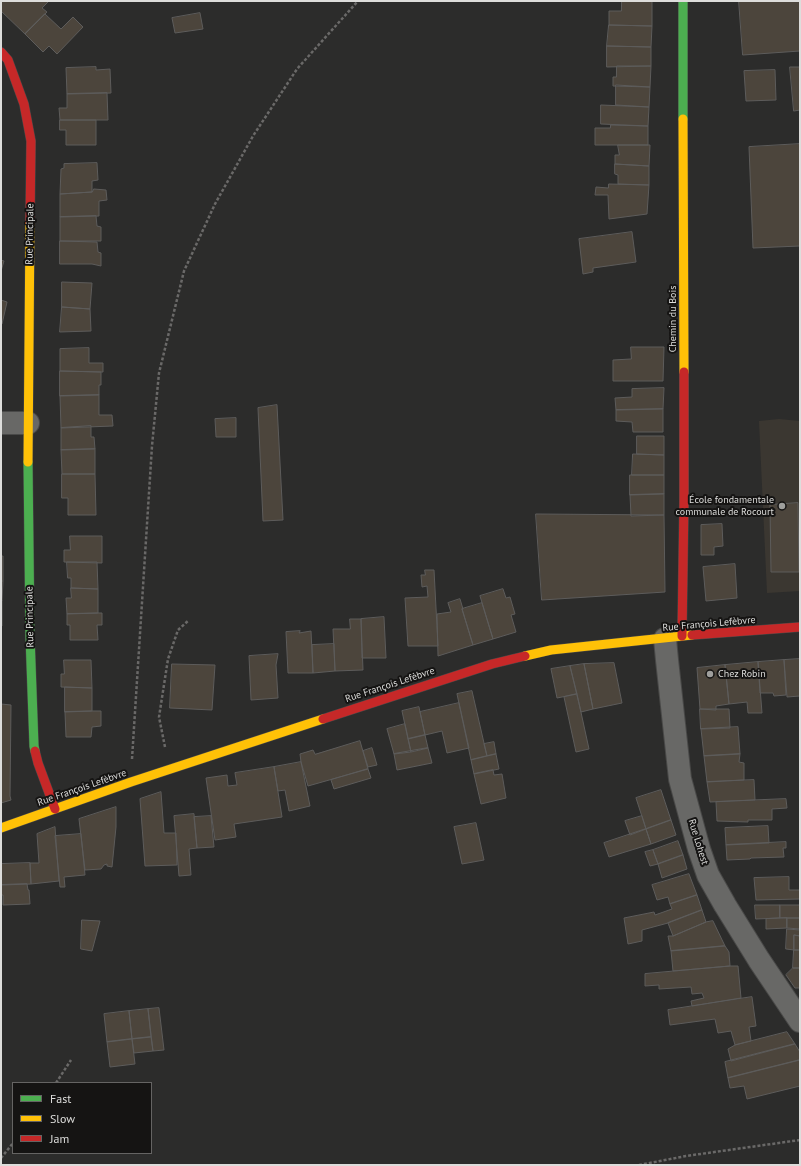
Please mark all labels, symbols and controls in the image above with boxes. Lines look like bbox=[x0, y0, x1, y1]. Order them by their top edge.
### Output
street label: Rue Principale bbox=[23, 203, 37, 265]
street label: Chemin du Bois bbox=[667, 286, 679, 352]
place label: École fondamentale communale de Rocourt bbox=[676, 494, 774, 518]
marker: École fondamentale communale de Rocourt bbox=[777, 501, 787, 511]
street label: Rue Principale bbox=[23, 586, 37, 648]
street label: Rue François Lefèbvre bbox=[662, 614, 756, 634]
street label: Rue François Lefèbvre bbox=[344, 665, 436, 705]
place label: Chez Robin bbox=[718, 668, 766, 680]
marker: Chez Robin bbox=[705, 669, 715, 679]
street label: Rue François Lefèbvre bbox=[36, 767, 128, 809]
street label: Rue Lohest bbox=[685, 818, 711, 866]
legend bbox=[12, 1082, 152, 1154]
text: Fast bbox=[50, 1091, 71, 1106]
text: Slow bbox=[50, 1111, 75, 1126]
text: Jam bbox=[50, 1131, 69, 1146]

